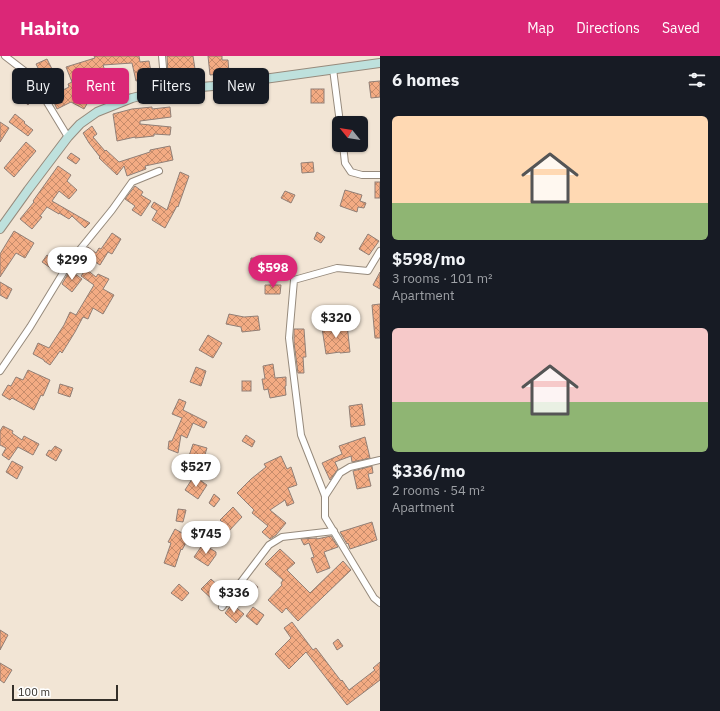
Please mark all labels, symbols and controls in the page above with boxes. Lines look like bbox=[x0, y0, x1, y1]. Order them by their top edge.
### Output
text: Habito bbox=[20, 16, 79, 40]
text: Map bbox=[527, 19, 554, 37]
text: Directions bbox=[576, 19, 640, 37]
text: Saved bbox=[662, 19, 700, 37]
chip: Buy bbox=[12, 68, 64, 104]
chip: Rent bbox=[72, 68, 129, 104]
chip: Filters bbox=[137, 68, 205, 104]
chip: New bbox=[213, 68, 269, 104]
text: 6 homes bbox=[392, 69, 459, 91]
icon: filters bbox=[686, 69, 708, 91]
north arrow bbox=[332, 116, 368, 152]
map controls bbox=[332, 116, 368, 152]
icon: home bbox=[514, 142, 586, 214]
pin: $299 bbox=[48, 247, 96, 281]
text: $598/mo bbox=[392, 248, 465, 270]
text: $299 bbox=[56, 251, 88, 268]
pin: $598 bbox=[249, 255, 297, 289]
text: $598 bbox=[257, 259, 289, 276]
text: 3 rooms · 101 m² bbox=[392, 270, 493, 287]
text: Apartment bbox=[392, 287, 455, 304]
pin: $320 bbox=[312, 305, 360, 339]
text: $320 bbox=[320, 309, 352, 326]
icon: home bbox=[514, 354, 586, 426]
pin: $527 bbox=[172, 454, 220, 488]
text: $527 bbox=[180, 458, 212, 475]
text: $336/mo bbox=[392, 460, 465, 482]
text: 2 rooms · 54 m² bbox=[392, 482, 485, 499]
text: Apartment bbox=[392, 499, 455, 516]
pin: $745 bbox=[182, 521, 230, 555]
text: $745 bbox=[190, 525, 222, 542]
pin: $336 bbox=[210, 580, 258, 614]
text: $336 bbox=[218, 584, 250, 601]
scale bar bbox=[12, 683, 118, 702]
text: 100 m bbox=[18, 685, 50, 699]

